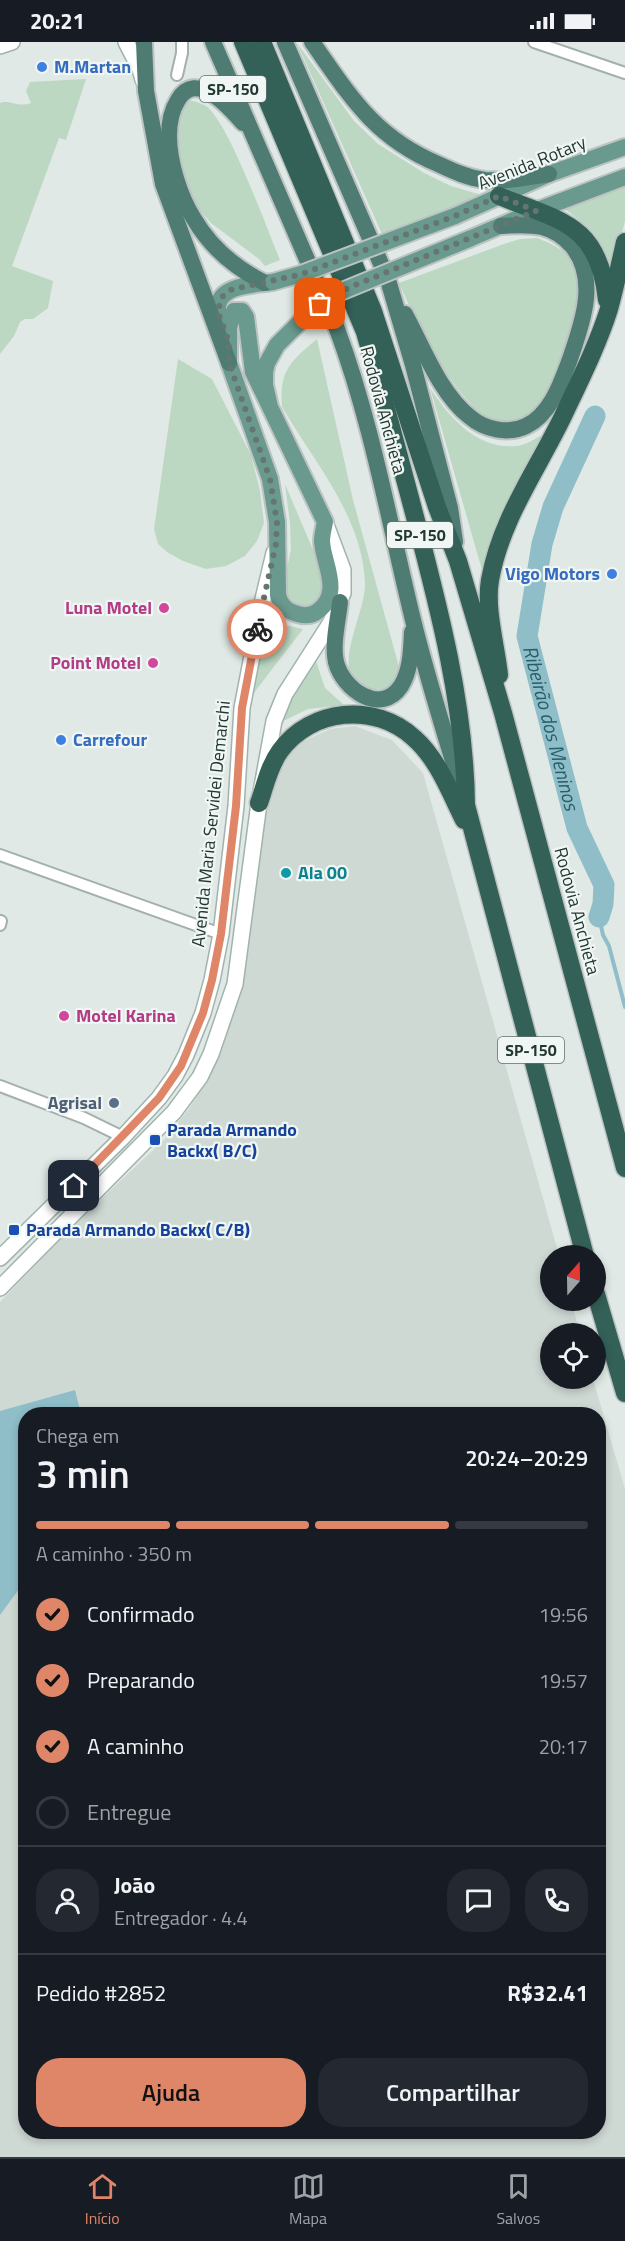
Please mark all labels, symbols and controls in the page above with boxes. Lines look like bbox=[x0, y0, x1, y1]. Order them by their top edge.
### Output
text: 20:21 bbox=[30, 4, 85, 38]
place label: M.Martan bbox=[54, 53, 131, 80]
marker: M.Martan bbox=[35, 60, 49, 74]
road number: SP-150 bbox=[200, 76, 266, 102]
street label: Avenida Rotary bbox=[474, 128, 590, 197]
pin bbox=[294, 278, 345, 329]
icon: bag bbox=[303, 287, 336, 320]
street label: Rodovia Anchieta bbox=[353, 343, 413, 477]
road number: SP-150 bbox=[387, 522, 453, 548]
place label: Vigo Motors bbox=[505, 560, 600, 587]
marker: Vigo Motors bbox=[605, 567, 619, 581]
place label: Luna Motel bbox=[65, 594, 152, 621]
courier bbox=[227, 599, 287, 659]
marker: Luna Motel bbox=[157, 601, 171, 615]
icon: bike bbox=[241, 613, 274, 646]
water label: Ribeirão dos Meninos bbox=[515, 642, 588, 815]
place label: Point Motel bbox=[50, 649, 141, 676]
marker: Point Motel bbox=[146, 656, 160, 670]
street label: Avenida Maria Servidei Demarchi bbox=[184, 699, 237, 949]
place label: Carrefour bbox=[73, 726, 147, 753]
marker: Carrefour bbox=[54, 733, 68, 747]
street label: Rodovia Anchieta bbox=[547, 844, 607, 978]
place label: Ala 00 bbox=[298, 859, 347, 886]
marker: Ala 00 bbox=[279, 866, 293, 880]
place label: Motel Karina bbox=[76, 1002, 176, 1029]
marker: Motel Karina bbox=[57, 1009, 71, 1023]
road number: SP-150 bbox=[498, 1037, 564, 1063]
place label: Agrisal bbox=[48, 1089, 102, 1116]
marker: Agrisal bbox=[107, 1096, 121, 1110]
place label: Parada Armando Backx( B/C) bbox=[167, 1116, 297, 1164]
marker: Parada Armando Backx( B/C) bbox=[148, 1133, 162, 1147]
pin bbox=[48, 1160, 99, 1211]
icon: home bbox=[57, 1169, 90, 1202]
place label: Parada Armando Backx( C/B) bbox=[26, 1216, 250, 1243]
marker: Parada Armando Backx( C/B) bbox=[7, 1223, 21, 1237]
north arrow bbox=[540, 1245, 606, 1311]
map controls bbox=[540, 1245, 606, 1389]
button: locate bbox=[540, 1323, 606, 1389]
text: Chega em bbox=[36, 1420, 119, 1451]
text: 20:24–20:29 bbox=[465, 1441, 588, 1475]
text: 3 min bbox=[36, 1444, 130, 1503]
text: A caminho · 350 m bbox=[36, 1538, 192, 1569]
text: Confirmado bbox=[87, 1597, 195, 1631]
icon: check bbox=[36, 1598, 69, 1631]
text: 19:56 bbox=[539, 1599, 588, 1630]
text: Preparando bbox=[87, 1663, 195, 1697]
icon: check bbox=[36, 1664, 69, 1697]
text: 19:57 bbox=[539, 1665, 588, 1696]
text: A caminho bbox=[87, 1729, 184, 1763]
icon: check bbox=[36, 1730, 69, 1763]
text: 20:17 bbox=[539, 1731, 588, 1762]
text: Entregue bbox=[87, 1795, 171, 1829]
text: João bbox=[114, 1868, 155, 1902]
button: person bbox=[36, 1869, 99, 1932]
button: chat bbox=[447, 1869, 510, 1932]
button: phone bbox=[525, 1869, 588, 1932]
text: Entregador · 4.4 bbox=[114, 1902, 248, 1933]
text: Pedido #2852 bbox=[36, 1976, 166, 2010]
text: R$32.41 bbox=[507, 1976, 588, 2010]
button: Ajuda bbox=[36, 2058, 306, 2127]
button: Compartilhar bbox=[318, 2058, 588, 2127]
tab: Início bbox=[85, 2170, 120, 2230]
tab: Mapa bbox=[289, 2170, 327, 2230]
tab: Salvos bbox=[496, 2170, 540, 2230]

